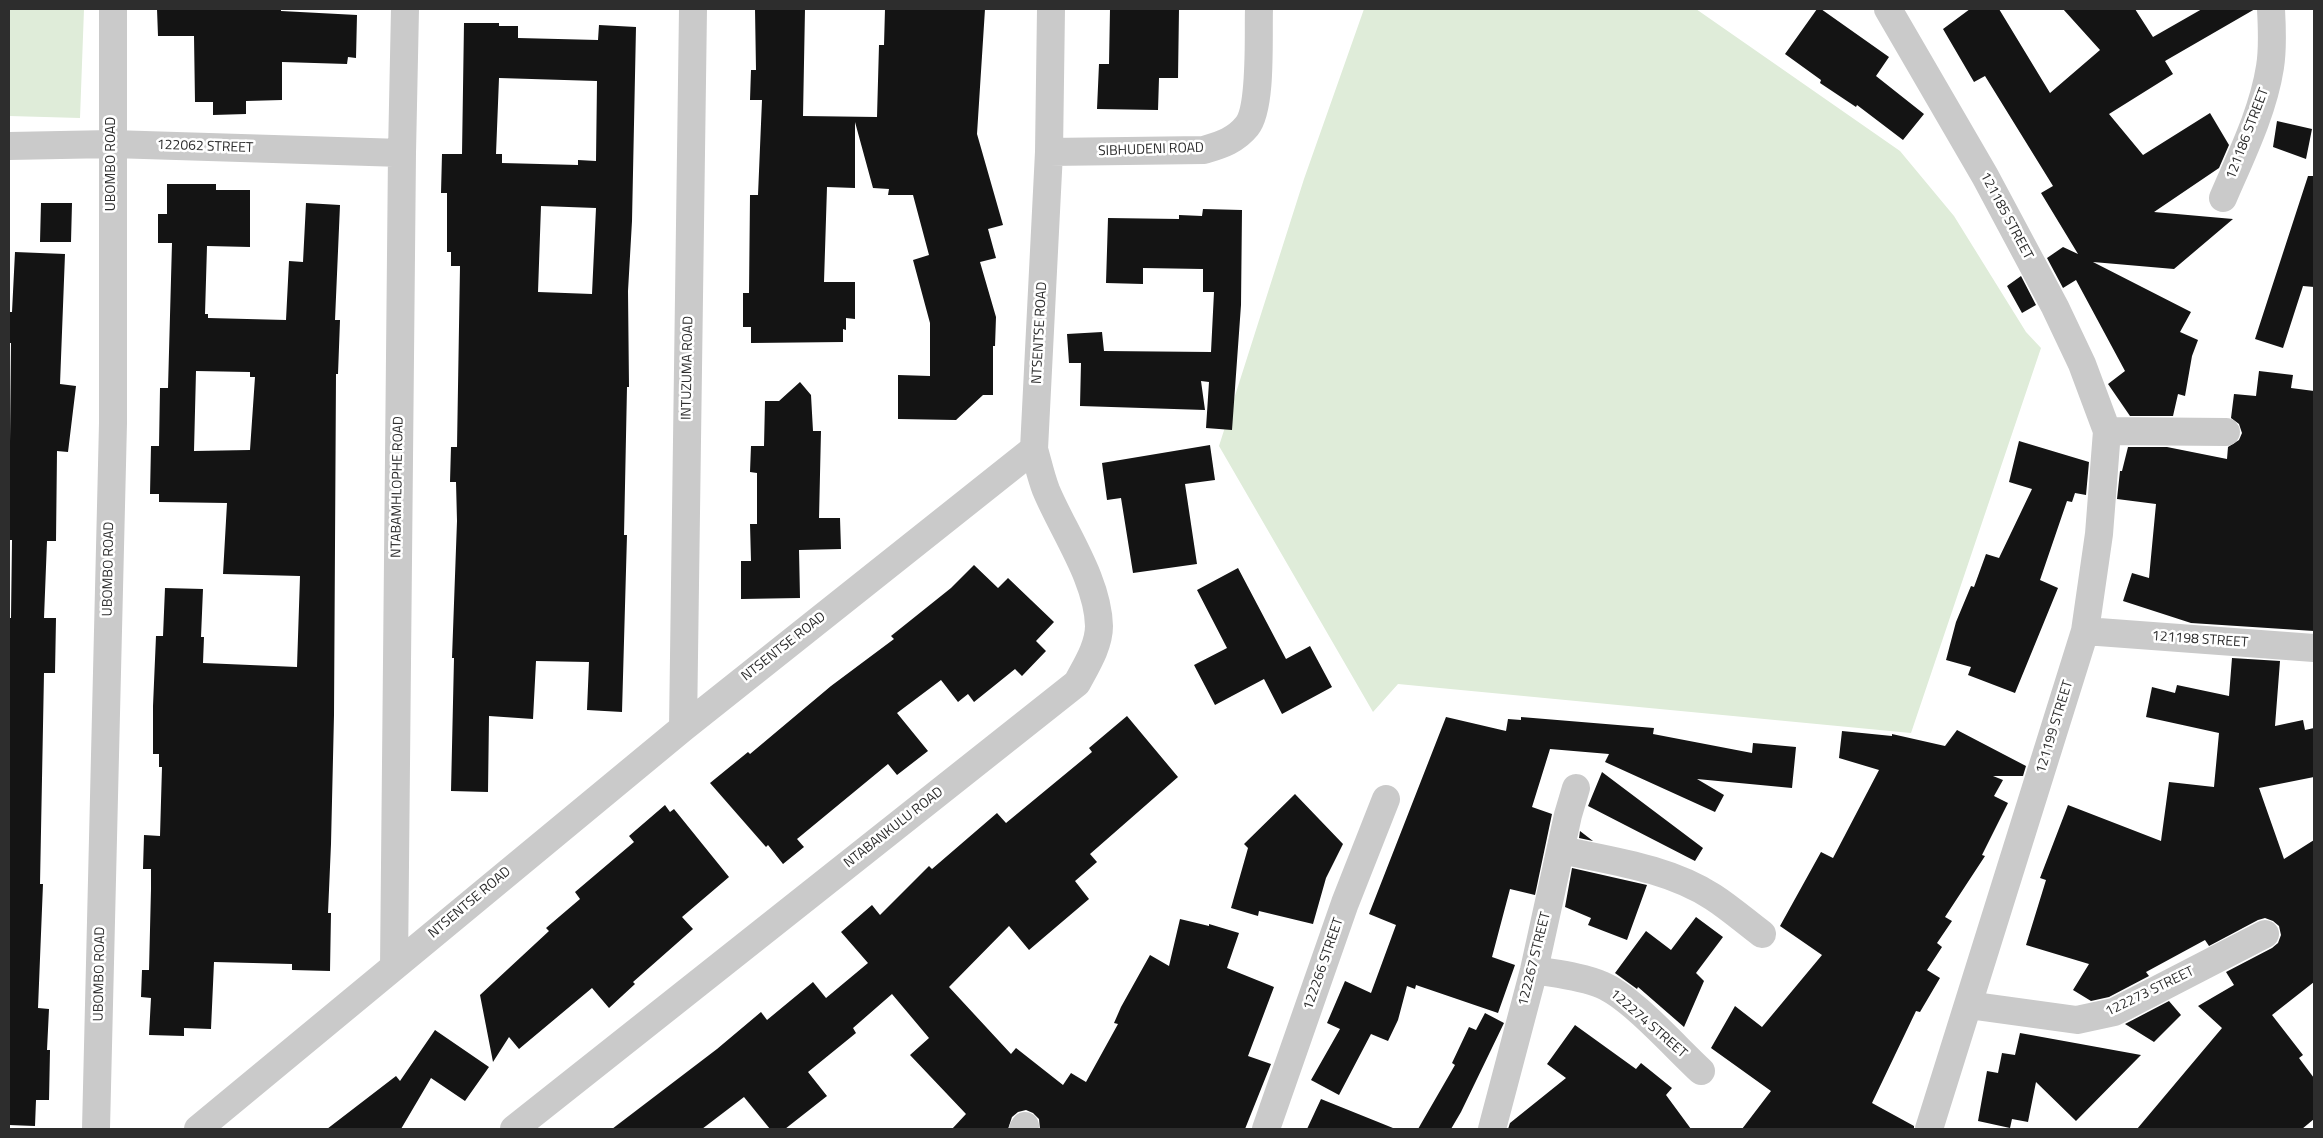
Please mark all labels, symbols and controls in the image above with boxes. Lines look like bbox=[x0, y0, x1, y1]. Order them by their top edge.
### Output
street label: 121186 STREET bbox=[2223, 86, 2273, 182]
street label: UBOMBO ROAD bbox=[104, 117, 120, 211]
street label: 122062 STREET bbox=[156, 137, 254, 157]
street label: SIBHUDENI ROAD bbox=[1098, 140, 1204, 160]
street label: 121185 STREET bbox=[1976, 169, 2036, 263]
street label: NTSENTSE ROAD bbox=[1029, 281, 1051, 385]
street label: INTUZUMA ROAD bbox=[679, 316, 697, 420]
street label: NTABAMHLOPHE ROAD bbox=[388, 416, 408, 558]
street label: UBOMBO ROAD bbox=[100, 522, 118, 616]
street label: NTSENTSE ROAD bbox=[738, 609, 830, 685]
street label: 121198 STREET bbox=[2151, 628, 2249, 652]
street label: 121199 STREET bbox=[2033, 678, 2077, 776]
street label: NTABANKULU ROAD bbox=[841, 784, 947, 872]
street label: NTSENTSE ROAD bbox=[425, 864, 515, 942]
street label: 122267 STREET bbox=[1515, 910, 1555, 1008]
street label: 122266 STREET bbox=[1300, 916, 1348, 1012]
street label: UBOMBO ROAD bbox=[91, 927, 109, 1021]
street label: 122273 STREET bbox=[2103, 963, 2197, 1021]
street label: 122274 STREET bbox=[1606, 986, 1690, 1062]

